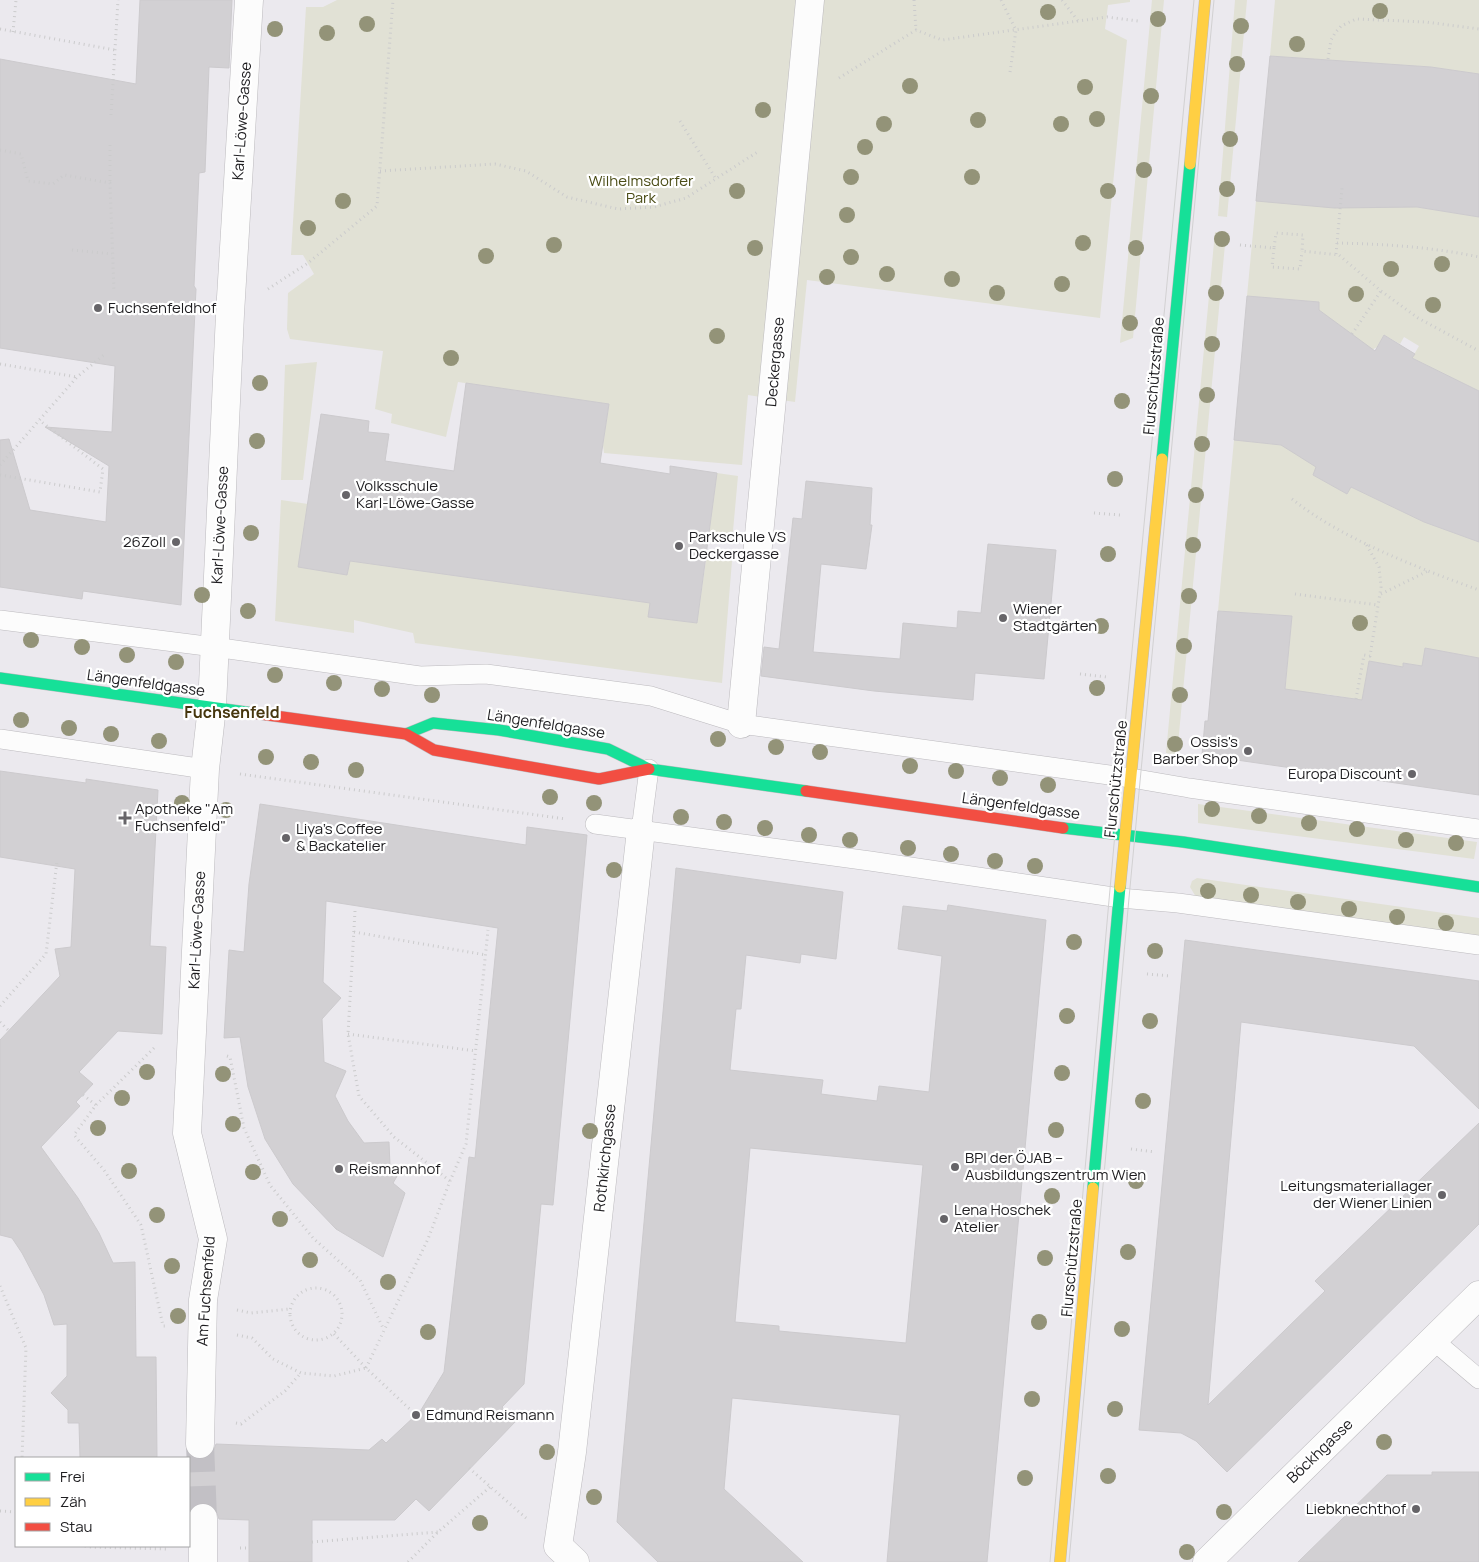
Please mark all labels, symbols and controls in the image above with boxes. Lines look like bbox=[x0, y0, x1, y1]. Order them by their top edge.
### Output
street label: Karl-Löwe-Gasse bbox=[227, 61, 256, 181]
park label: Wilhelmsdorfer Park bbox=[589, 170, 694, 208]
place label: Fuchsenfeldhof bbox=[108, 297, 217, 318]
marker: Fuchsenfeldhof bbox=[92, 302, 104, 314]
street label: Deckergasse bbox=[760, 316, 789, 408]
street label: Flurschützstraße bbox=[1138, 316, 1169, 436]
street label: Karl-Löwe-Gasse bbox=[206, 465, 233, 585]
place label: Volksschule Karl-Löwe-Gasse bbox=[356, 475, 475, 513]
marker: Volksschule Karl-Löwe-Gasse bbox=[340, 489, 352, 501]
place label: Parkschule VS Deckergasse bbox=[689, 526, 786, 564]
place label: 26Zoll bbox=[123, 531, 166, 552]
marker: 26Zoll bbox=[170, 536, 182, 548]
marker: Parkschule VS Deckergasse bbox=[673, 540, 685, 552]
place label: Wiener Stadtgärten bbox=[1013, 598, 1097, 636]
marker: Wiener Stadtgärten bbox=[997, 612, 1009, 624]
street label: Längenfeldgasse bbox=[86, 664, 207, 701]
district label: Fuchsenfeld bbox=[184, 701, 280, 723]
street label: Längenfeldgasse bbox=[486, 704, 607, 743]
street label: Flurschützstraße bbox=[1099, 719, 1132, 839]
place label: Ossis's Barber Shop bbox=[1153, 731, 1238, 769]
marker: Ossis's Barber Shop bbox=[1242, 745, 1254, 757]
place label: Europa Discount bbox=[1288, 763, 1402, 784]
marker: Europa Discount bbox=[1406, 768, 1418, 780]
street label: Längenfeldgasse bbox=[961, 787, 1082, 824]
place label: Apotheke "Am Fuchsenfeld" bbox=[135, 798, 233, 836]
marker: Apotheke "Am Fuchsenfeld" bbox=[119, 812, 131, 824]
place label: Liya's Coffee & Backatelier bbox=[296, 818, 387, 856]
marker: Liya's Coffee & Backatelier bbox=[280, 832, 292, 844]
street label: Karl-Löwe-Gasse bbox=[183, 870, 210, 990]
street label: Rothkirchgasse bbox=[588, 1103, 621, 1213]
place label: BPI der ÖJAB – Ausbildungszentrum Wien bbox=[965, 1147, 1146, 1185]
place label: Reismannhof bbox=[349, 1158, 441, 1179]
marker: BPI der ÖJAB – Ausbildungszentrum Wien bbox=[949, 1161, 961, 1173]
marker: Reismannhof bbox=[333, 1163, 345, 1175]
place label: Leitungsmateriallager der Wiener Linien bbox=[1280, 1175, 1433, 1213]
marker: Leitungsmateriallager der Wiener Linien bbox=[1436, 1189, 1448, 1201]
street label: Flurschützstraße bbox=[1056, 1198, 1087, 1318]
place label: Lena Hoschek Atelier bbox=[954, 1199, 1051, 1237]
marker: Lena Hoschek Atelier bbox=[938, 1213, 950, 1225]
street label: Am Fuchsenfeld bbox=[191, 1235, 220, 1347]
place label: Edmund Reismann bbox=[426, 1404, 554, 1425]
marker: Edmund Reismann bbox=[410, 1409, 422, 1421]
street label: Böckhgasse bbox=[1282, 1414, 1357, 1488]
legend bbox=[15, 1457, 190, 1547]
text: Frei bbox=[60, 1466, 85, 1487]
text: Zäh bbox=[60, 1491, 87, 1512]
place label: Liebknechthof bbox=[1306, 1498, 1407, 1519]
marker: Liebknechthof bbox=[1410, 1503, 1422, 1515]
text: Stau bbox=[60, 1516, 93, 1537]

